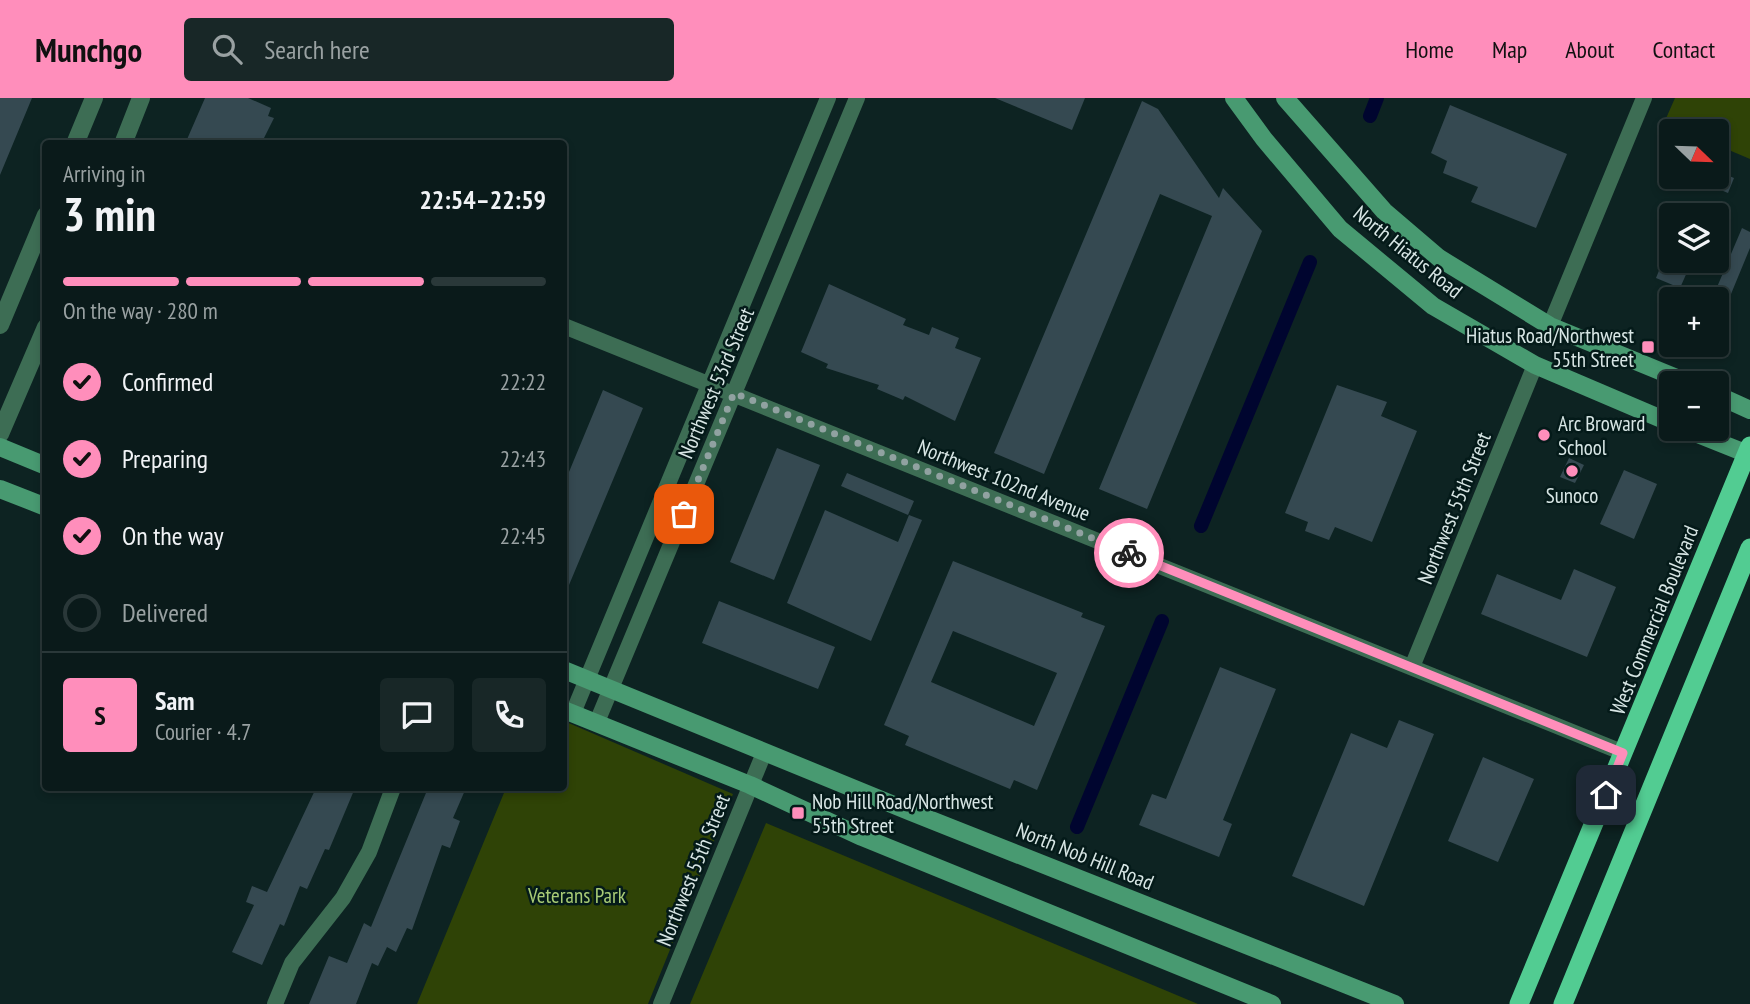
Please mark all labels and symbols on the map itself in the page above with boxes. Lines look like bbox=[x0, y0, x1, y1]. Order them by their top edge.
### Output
north arrow bbox=[1659, 119, 1729, 189]
street label: North Hiatus Road bbox=[1348, 200, 1468, 304]
street label: Northwest 53rd Street bbox=[672, 303, 760, 463]
place label: Hiatus Road/Northwest 55th Street bbox=[1466, 322, 1634, 373]
marker: Hiatus Road/Northwest 55th Street bbox=[1640, 339, 1656, 355]
place label: Arc Broward School bbox=[1558, 410, 1645, 461]
marker: Arc Broward School bbox=[1536, 427, 1552, 443]
street label: Northwest 55th Street bbox=[1411, 428, 1497, 588]
street label: Northwest 102nd Avenue bbox=[914, 433, 1094, 527]
marker: Sunoco bbox=[1564, 463, 1580, 479]
place label: Sunoco bbox=[1546, 482, 1598, 509]
pin bbox=[654, 484, 714, 544]
courier bbox=[1094, 518, 1164, 588]
street label: West Commercial Boulevard bbox=[1604, 521, 1704, 719]
pin bbox=[1576, 765, 1636, 825]
place label: Nob Hill Road/Northwest 55th Street bbox=[812, 788, 994, 839]
street label: Northwest 55th Street bbox=[650, 790, 736, 950]
marker: Nob Hill Road/Northwest 55th Street bbox=[790, 805, 806, 821]
street label: North Nob Hill Road bbox=[1012, 816, 1158, 896]
park label: Veterans Park bbox=[527, 882, 626, 909]

